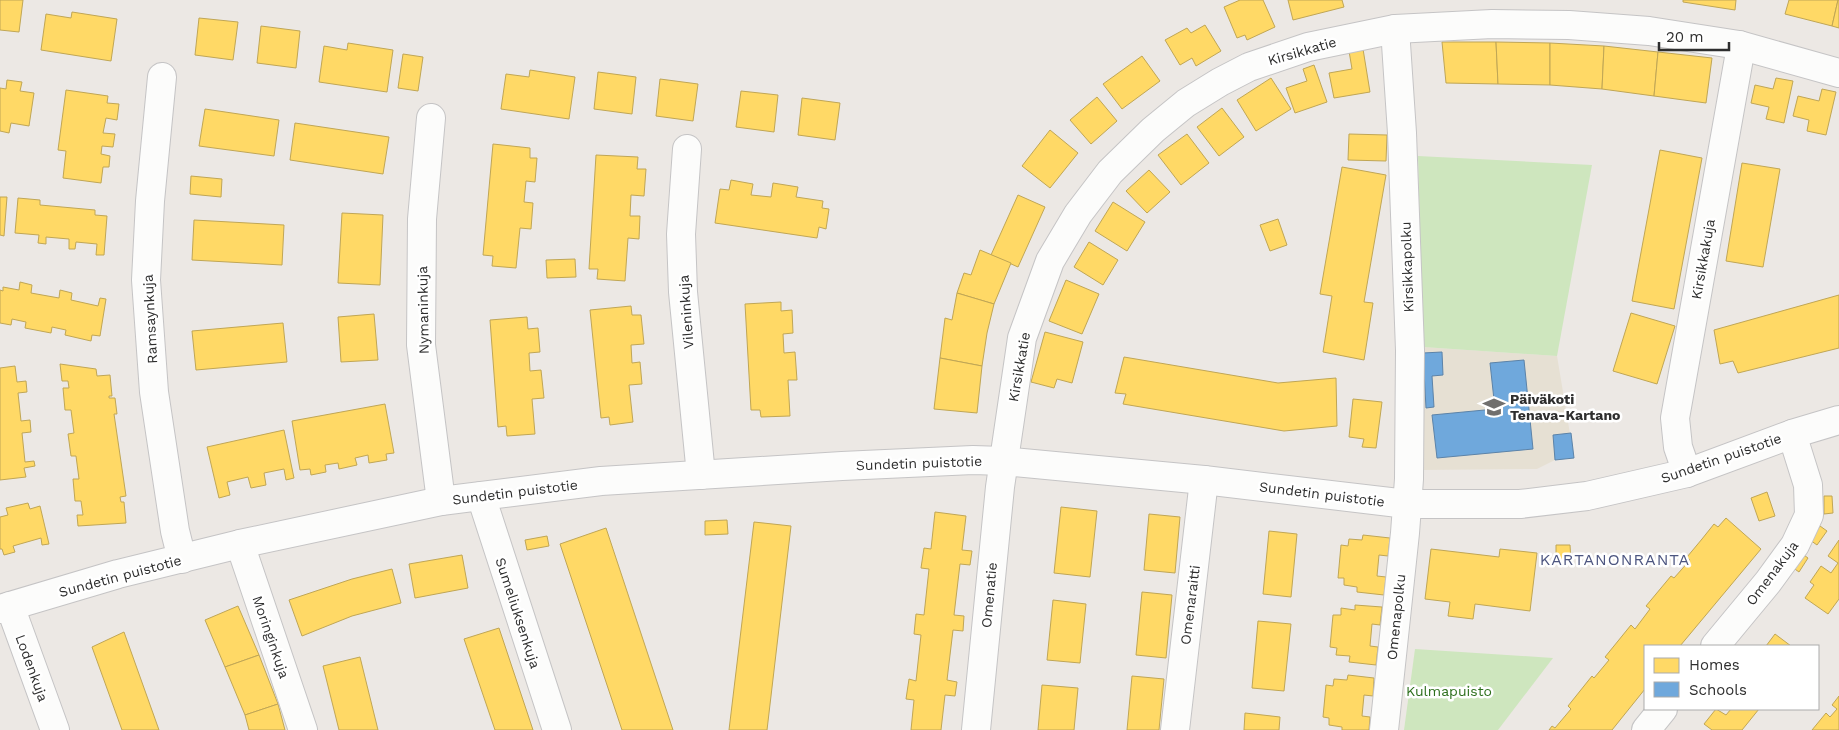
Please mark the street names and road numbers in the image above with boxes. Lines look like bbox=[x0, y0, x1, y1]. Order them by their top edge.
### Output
street label: Kirsikkatie bbox=[1266, 34, 1338, 68]
street label: Kirsikkakuja bbox=[1688, 217, 1718, 300]
street label: Kirsikkapolku bbox=[1397, 221, 1417, 313]
street label: Nymaninkuja bbox=[414, 266, 432, 354]
street label: Ramsaynkuja bbox=[140, 274, 160, 364]
street label: Vileninkuja bbox=[675, 274, 697, 350]
street label: Kirsikkatie bbox=[1005, 331, 1033, 403]
street label: Sundetin puistotie bbox=[1659, 430, 1783, 486]
street label: Sundetin puistotie bbox=[856, 453, 982, 473]
street label: Sundetin puistotie bbox=[451, 476, 579, 508]
street label: Sundetin puistotie bbox=[1258, 478, 1386, 510]
street label: Omenakuja bbox=[1743, 538, 1801, 608]
street label: Sundetin puistotie bbox=[57, 552, 183, 600]
street label: Sumeliuksenkuja bbox=[493, 555, 544, 671]
street label: Omenatie bbox=[978, 562, 1000, 628]
street label: Omenaraitti bbox=[1177, 564, 1203, 646]
street label: Omenapolku bbox=[1384, 573, 1408, 661]
street label: Moringinkuja bbox=[249, 594, 293, 681]
street label: Lodenkuja bbox=[12, 632, 52, 704]

